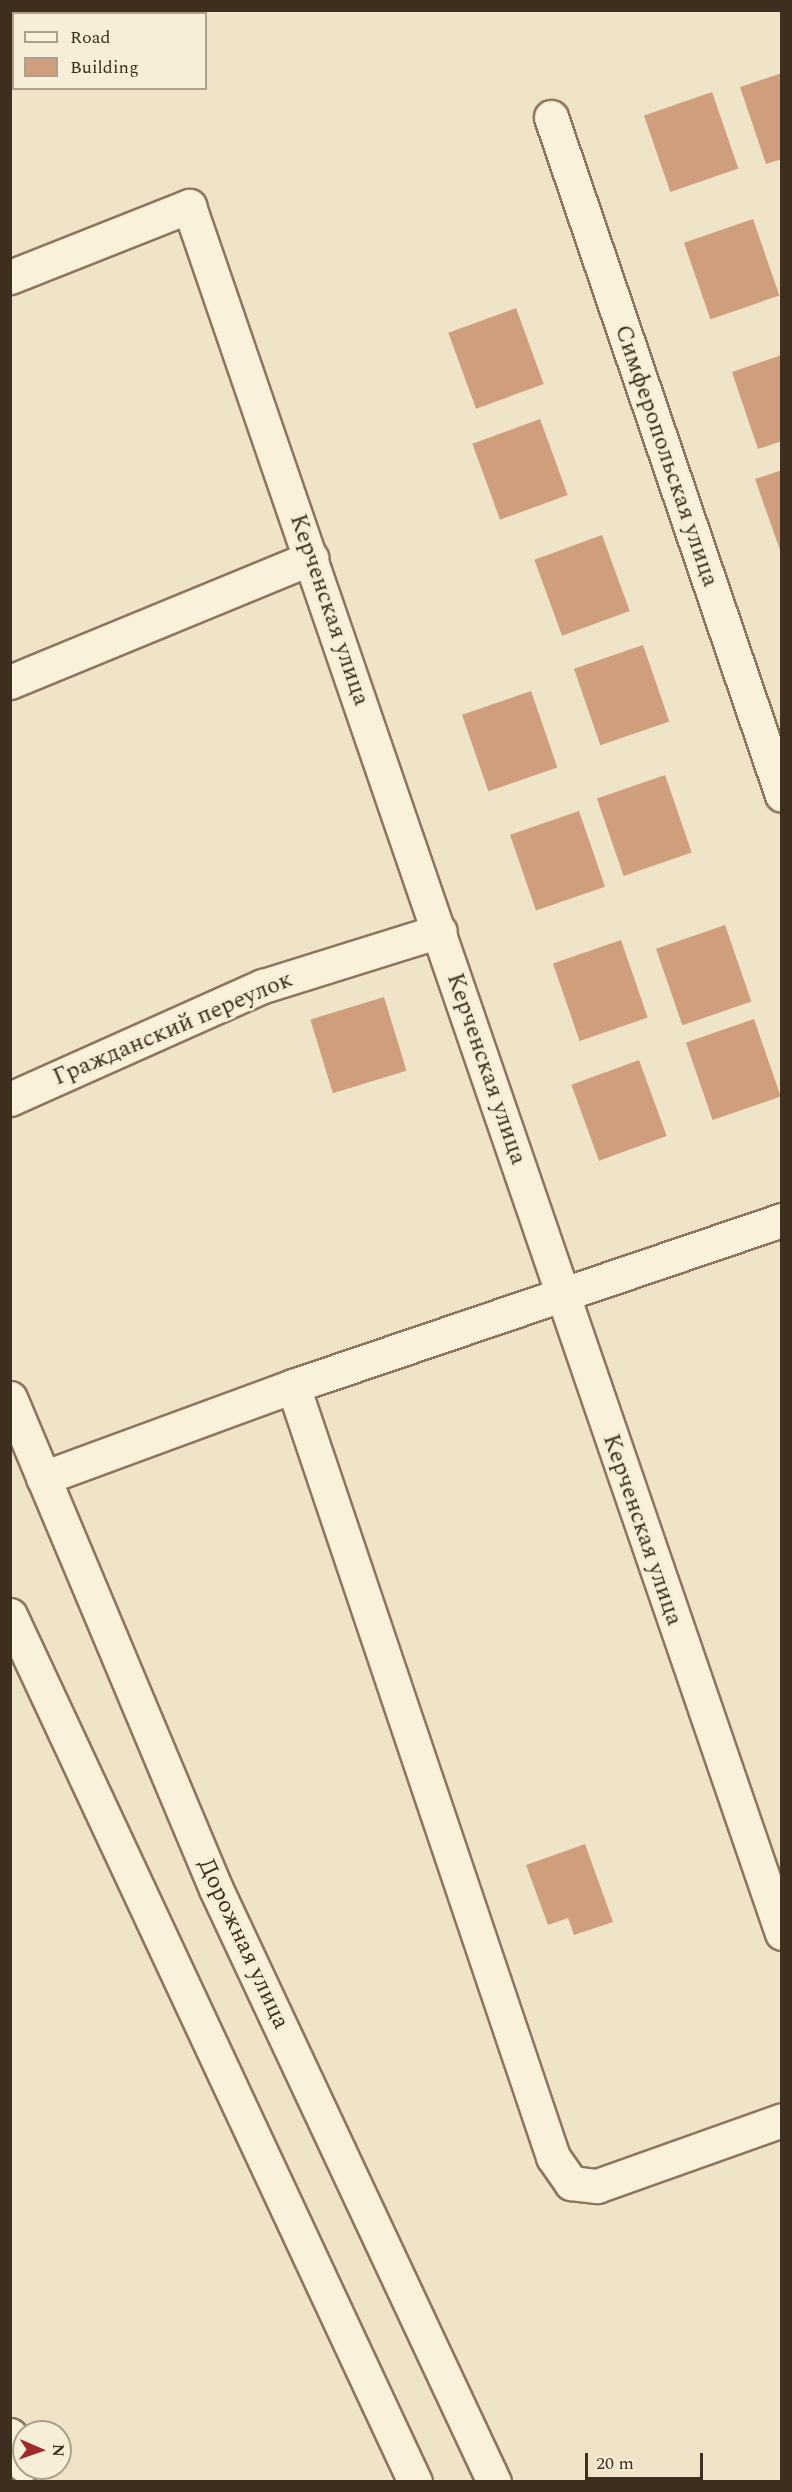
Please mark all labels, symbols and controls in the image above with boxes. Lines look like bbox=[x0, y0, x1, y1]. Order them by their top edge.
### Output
legend bbox=[12, 12, 207, 90]
text: Road bbox=[70, 24, 111, 51]
text: Building bbox=[70, 54, 139, 81]
street label: Симферопольская улица bbox=[608, 321, 724, 591]
street label: Керченская улица bbox=[283, 510, 375, 710]
street label: Гражданский переулок bbox=[49, 965, 297, 1093]
street label: Керченская улица bbox=[440, 969, 532, 1169]
street label: Керченская улица bbox=[596, 1430, 688, 1630]
street label: Дорожная улица bbox=[191, 1854, 295, 2034]
north arrow bbox=[12, 2420, 72, 2480]
scale bar bbox=[588, 2441, 706, 2479]
text: N bbox=[46, 2444, 70, 2458]
text: 20 m bbox=[596, 2450, 634, 2477]

